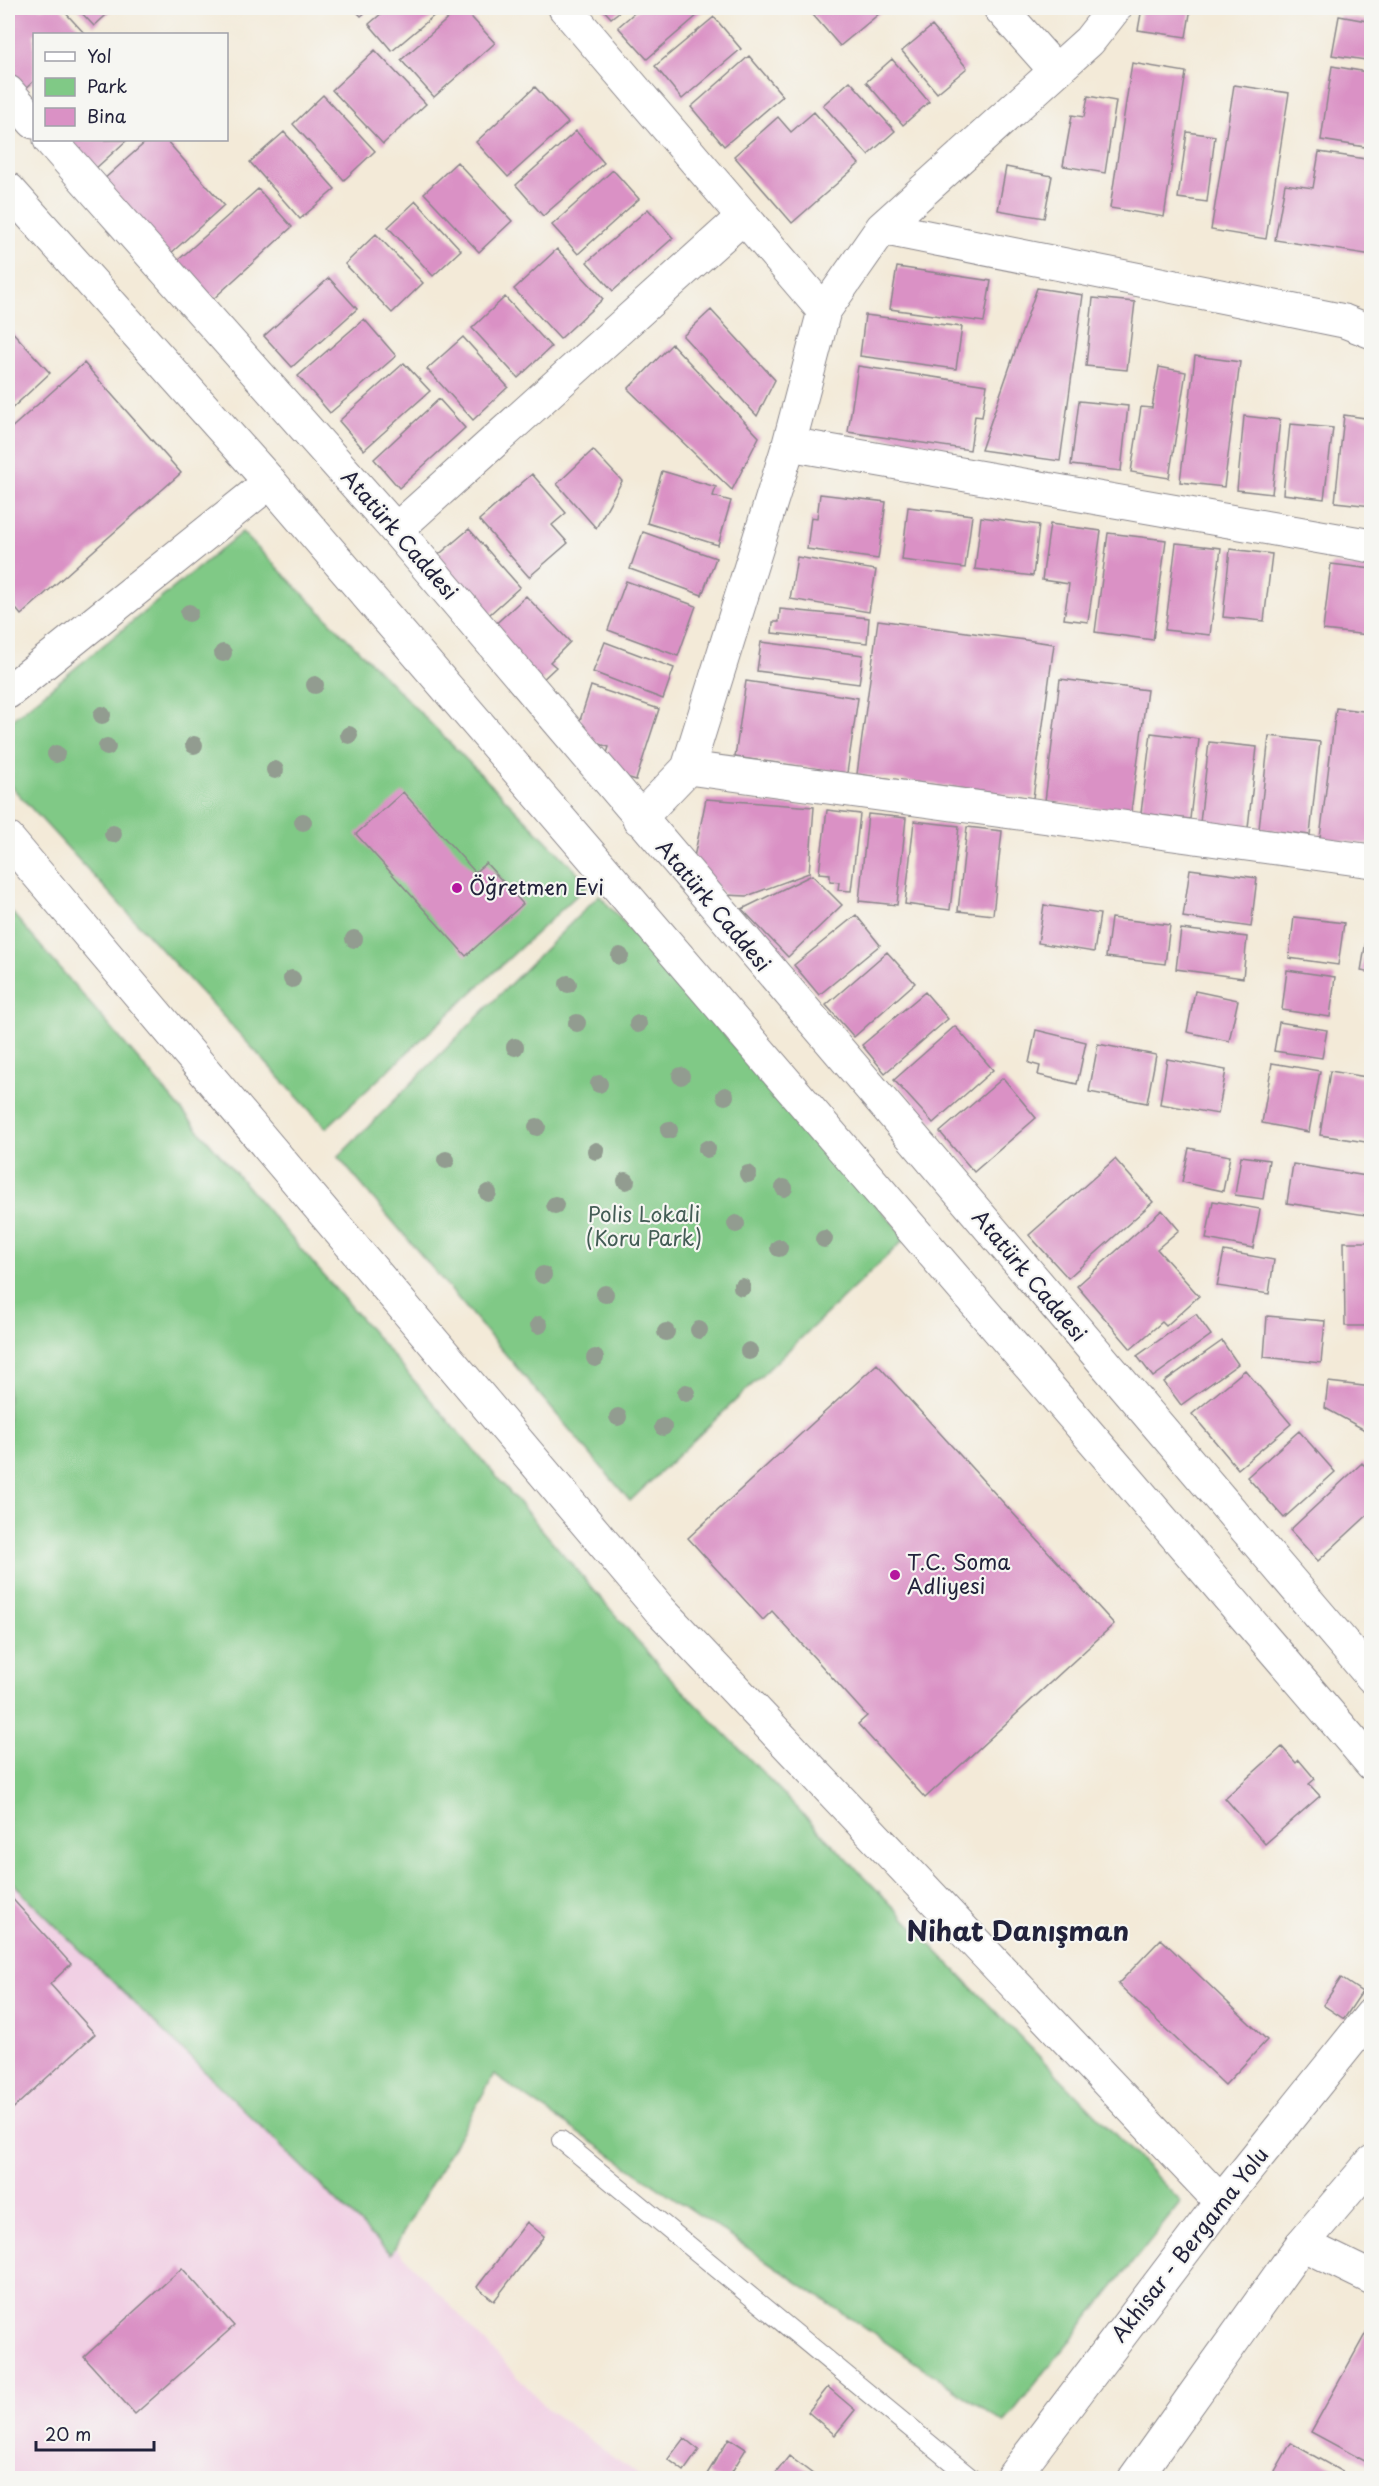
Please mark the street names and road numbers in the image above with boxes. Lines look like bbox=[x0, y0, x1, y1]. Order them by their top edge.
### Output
street label: Atatürk Caddesi bbox=[335, 461, 466, 606]
street label: Atatürk Caddesi bbox=[650, 832, 780, 978]
street label: Atatürk Caddesi bbox=[966, 1202, 1096, 1348]
street label: Akhisar - Bergama Yolu bbox=[1102, 2139, 1275, 2348]

